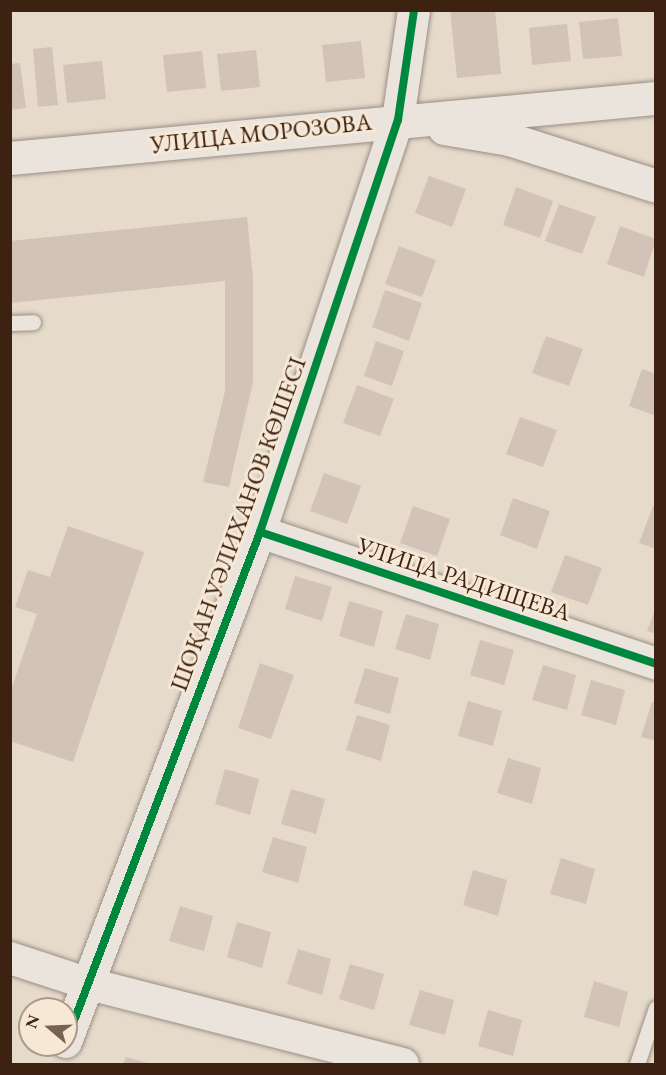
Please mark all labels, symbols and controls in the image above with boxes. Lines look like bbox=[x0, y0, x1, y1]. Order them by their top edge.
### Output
street label: УЛИЦА МОРОЗОВА bbox=[149, 107, 373, 159]
street label: ШОҚАН УӘЛИХАНОВ КӨШЕСІ bbox=[164, 353, 312, 695]
street label: УЛИЦА РАДИЩЕВА bbox=[354, 531, 574, 627]
north arrow bbox=[18, 997, 78, 1057]
text: N bbox=[20, 1012, 44, 1031]

